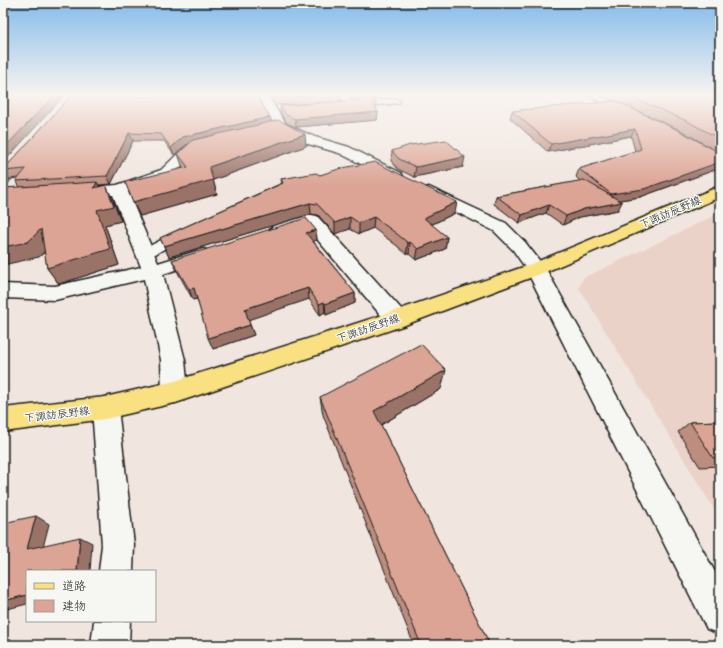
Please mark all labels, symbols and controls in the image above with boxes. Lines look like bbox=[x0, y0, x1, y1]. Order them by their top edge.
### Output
street label: 下諏訪辰野線 bbox=[636, 192, 704, 234]
street label: 下諏訪辰野線 bbox=[334, 310, 402, 348]
street label: 下諏訪辰野線 bbox=[23, 402, 91, 428]
legend bbox=[26, 570, 156, 622]
text: 道路 bbox=[62, 577, 86, 596]
text: 建物 bbox=[62, 597, 86, 616]

